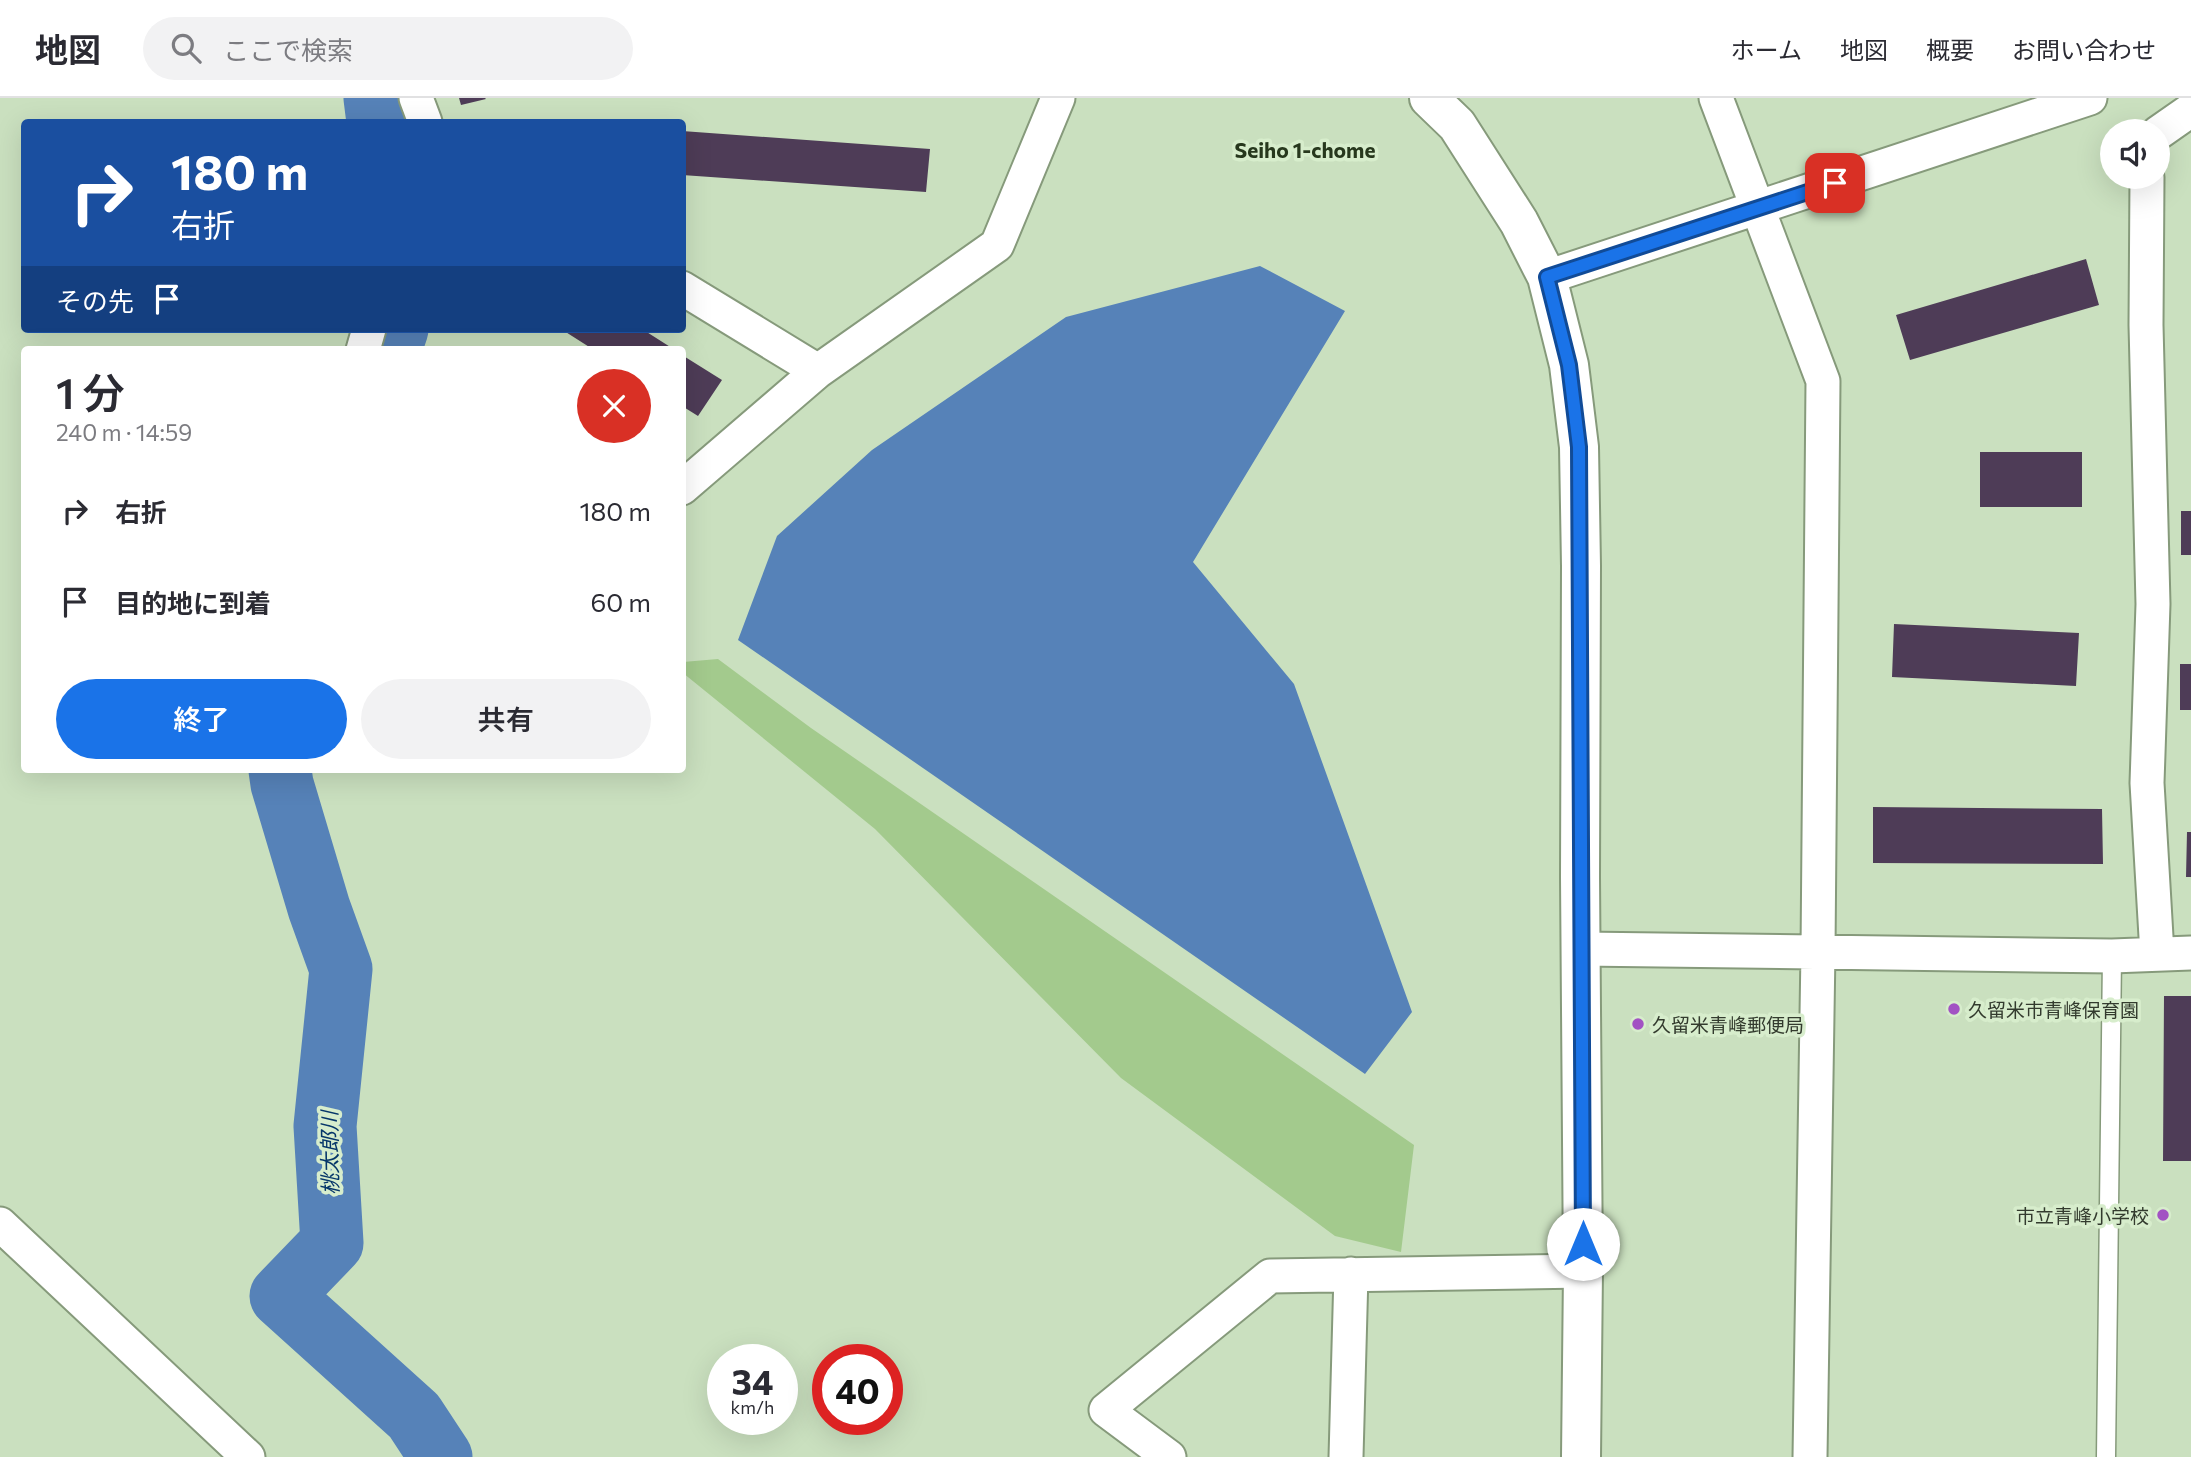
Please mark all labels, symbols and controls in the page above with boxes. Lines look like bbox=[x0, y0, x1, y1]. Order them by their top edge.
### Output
search box bbox=[143, 17, 633, 80]
text: 地図 bbox=[35, 28, 101, 69]
icon: search bbox=[167, 29, 205, 67]
text: ここで検索 bbox=[223, 34, 353, 65]
text: ホーム bbox=[1731, 35, 1802, 64]
text: 地図 bbox=[1840, 35, 1888, 64]
text: 概要 bbox=[1926, 35, 1974, 64]
text: お問い合わせ bbox=[2012, 35, 2156, 64]
map controls bbox=[2100, 119, 2170, 189]
button: sound bbox=[2100, 119, 2170, 189]
district label: Seiho 1-chome bbox=[1235, 137, 1375, 162]
text: 180 m bbox=[171, 140, 308, 200]
icon: right bbox=[56, 147, 147, 238]
pin bbox=[1805, 153, 1865, 213]
icon: arrive bbox=[1816, 164, 1854, 202]
text: 右折 bbox=[171, 204, 235, 244]
icon: arrive bbox=[148, 280, 186, 318]
text: その先 bbox=[56, 285, 134, 316]
text: 1 分 bbox=[56, 366, 125, 418]
button: close bbox=[577, 369, 651, 443]
text: 240 m · 14:59 bbox=[56, 418, 192, 446]
icon: right bbox=[56, 492, 94, 530]
text: 180 m bbox=[579, 495, 651, 526]
text: 右折 bbox=[115, 496, 167, 527]
icon: arrive bbox=[56, 583, 94, 621]
text: 60 m bbox=[591, 586, 651, 617]
text: 目的地に到着 bbox=[115, 587, 271, 618]
button: 終了 bbox=[56, 679, 347, 759]
button: 共有 bbox=[361, 679, 651, 759]
place label: 久留米市青峰保育園 bbox=[1968, 998, 2139, 1021]
marker: 久留米市青峰保育園 bbox=[1946, 1001, 1962, 1017]
place label: 久留米青峰郵便局 bbox=[1652, 1013, 1804, 1036]
marker: 久留米青峰郵便局 bbox=[1630, 1016, 1646, 1032]
water label: 桃太郎川 bbox=[316, 1109, 342, 1195]
place label: 市立青峰小学校 bbox=[2016, 1204, 2149, 1227]
position arrow bbox=[1546, 1207, 1620, 1281]
marker: 市立青峰小学校 bbox=[2155, 1207, 2171, 1223]
speed limit sign: 40 bbox=[812, 1344, 903, 1435]
text: 34 bbox=[732, 1359, 773, 1402]
text: km/h bbox=[731, 1396, 774, 1418]

